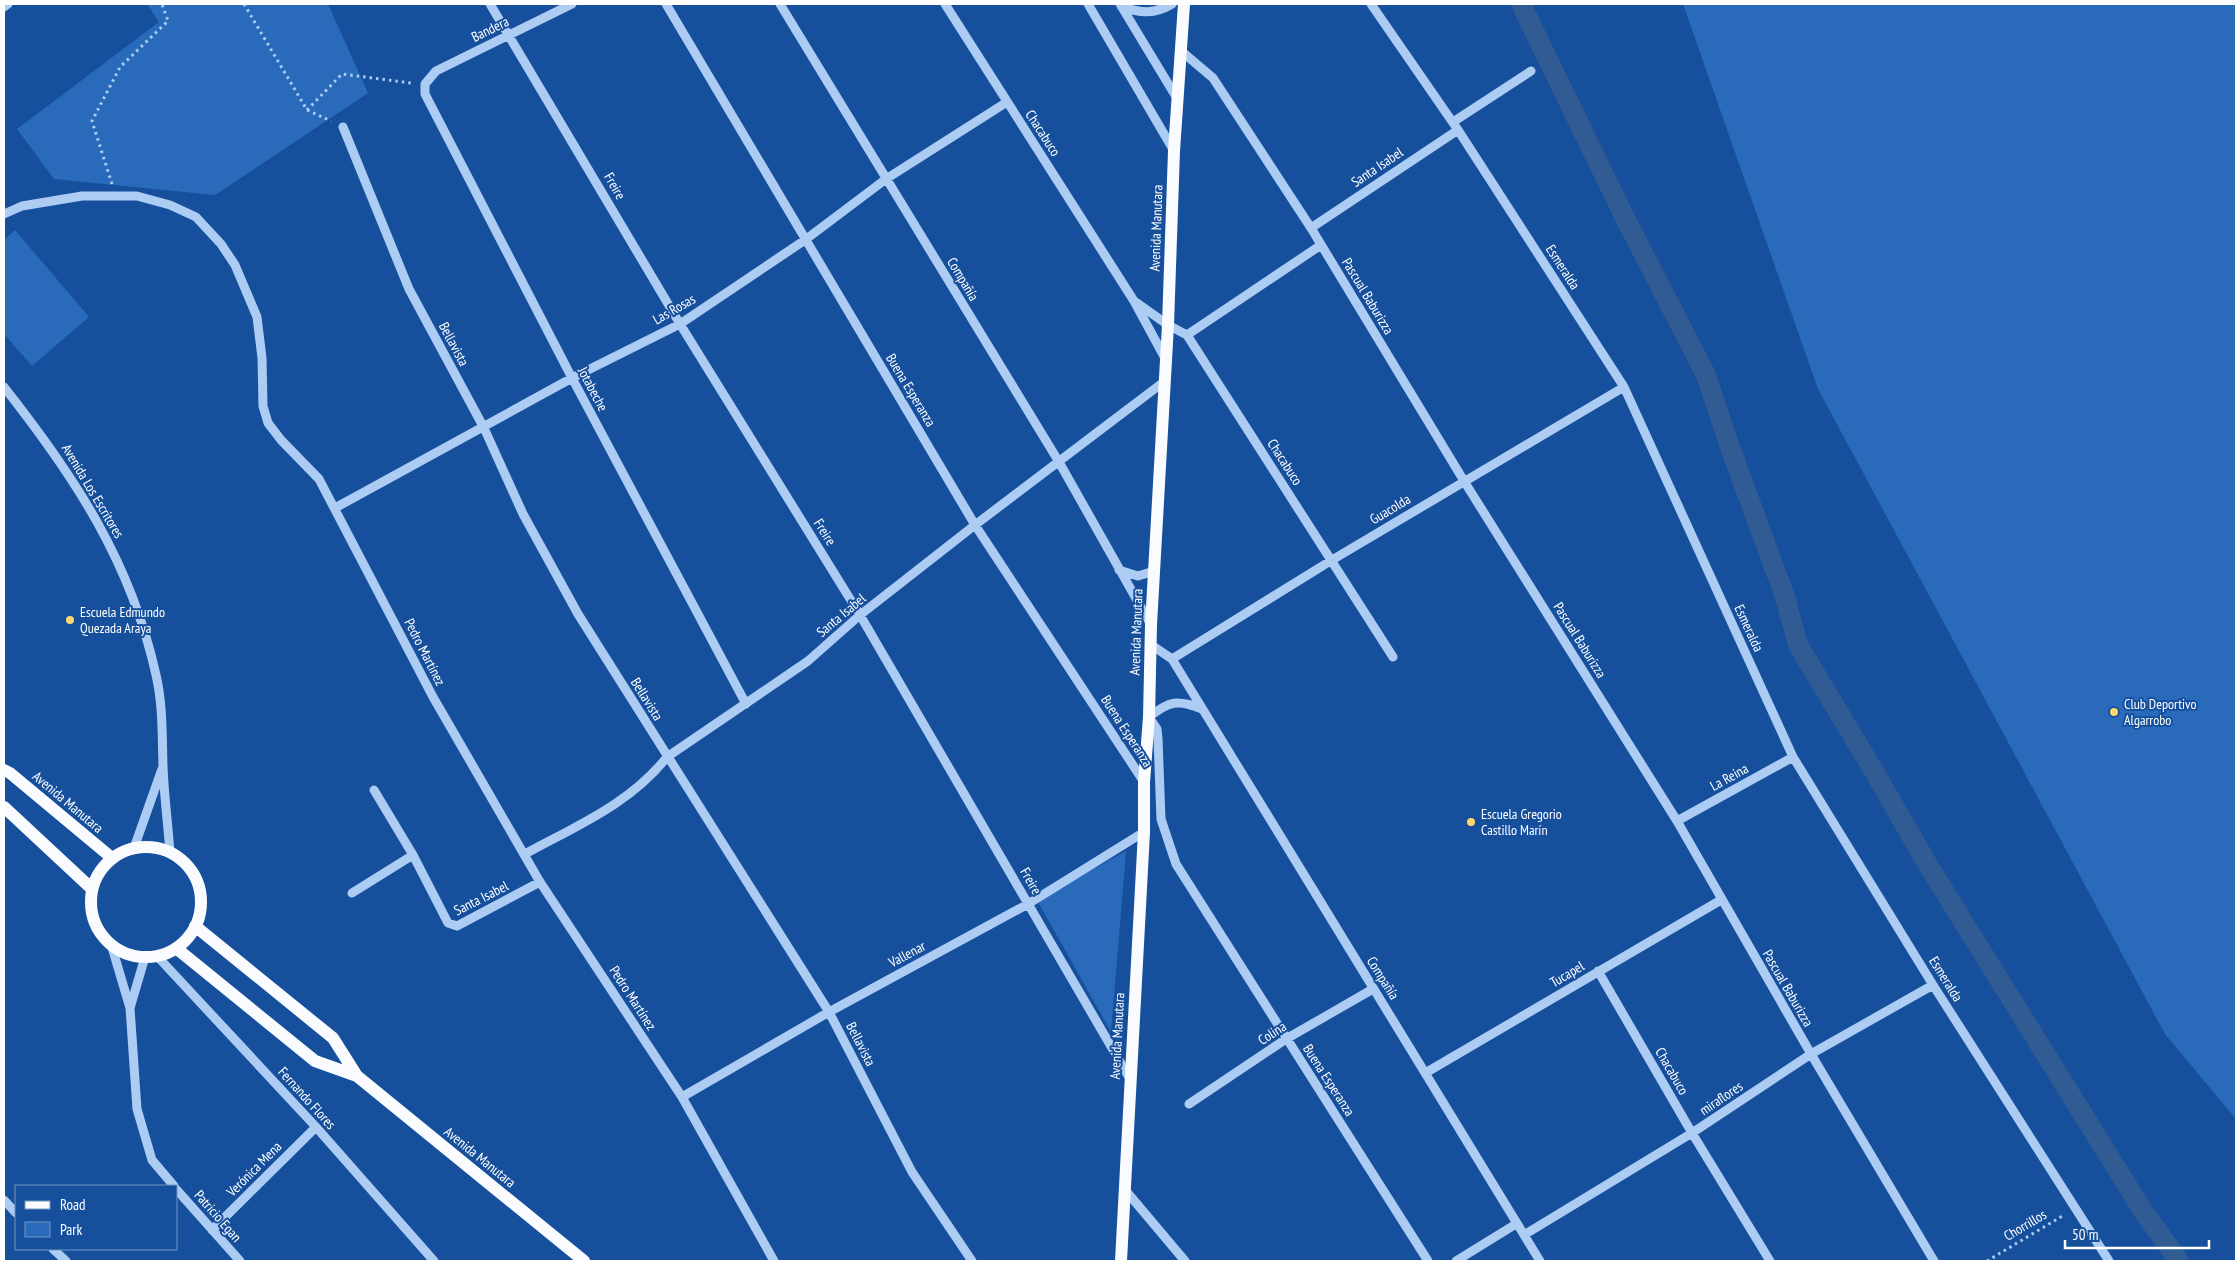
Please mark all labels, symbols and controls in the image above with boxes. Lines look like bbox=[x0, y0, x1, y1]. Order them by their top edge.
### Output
street label: Bandera bbox=[468, 12, 512, 46]
street label: Chacabuco bbox=[1021, 106, 1065, 160]
street label: Santa Isabel bbox=[1348, 143, 1407, 191]
street label: Freire bbox=[600, 169, 630, 203]
street label: Avenida Manutara bbox=[1145, 184, 1167, 272]
street label: Esmeralda bbox=[1542, 241, 1584, 293]
street label: Compañía bbox=[943, 254, 983, 304]
street label: Pascual Baburizza bbox=[1338, 254, 1398, 338]
street label: Las Rosas bbox=[649, 290, 699, 328]
street label: Bellavista bbox=[435, 319, 473, 369]
street label: Buena Esperanza bbox=[882, 350, 940, 430]
street label: Jotabeche bbox=[573, 363, 612, 414]
street label: Chacabuco bbox=[1263, 435, 1307, 489]
street label: Avenida Los Escritores bbox=[58, 441, 128, 542]
street label: Guacolda bbox=[1366, 490, 1414, 528]
street label: Freire bbox=[810, 515, 840, 549]
street label: Avenida Manutara bbox=[1125, 588, 1147, 676]
street label: Santa Isabel bbox=[813, 589, 870, 641]
street label: Pascual Baburizza bbox=[1550, 599, 1610, 681]
street label: Esmeralda bbox=[1730, 602, 1768, 654]
place label: Escuela Edmundo Quezada Araya bbox=[80, 603, 165, 637]
marker: Escuela Edmundo Quezada Araya bbox=[64, 614, 76, 626]
street label: Pedro Martínez bbox=[400, 615, 450, 689]
street label: Bellavista bbox=[627, 674, 667, 724]
street label: Buena Esperanza bbox=[1097, 692, 1157, 770]
place label: Club Deportivo Algarrobo bbox=[2124, 695, 2197, 729]
marker: Club Deportivo Algarrobo bbox=[2108, 706, 2120, 718]
street label: La Reina bbox=[1707, 759, 1751, 795]
street label: Avenida Manutara bbox=[29, 767, 107, 837]
place label: Escuela Gregorio Castillo Marín bbox=[1481, 805, 1562, 839]
marker: Escuela Gregorio Castillo Marín bbox=[1465, 816, 1477, 828]
street label: Freire bbox=[1016, 864, 1046, 898]
street label: Santa Isabel bbox=[451, 876, 512, 919]
street label: Vallenar bbox=[884, 937, 929, 972]
street label: Pascual Baburizza bbox=[1759, 946, 1817, 1030]
street label: Compañía bbox=[1363, 953, 1403, 1003]
street label: Esmeralda bbox=[1925, 953, 1967, 1005]
street label: Tucapel bbox=[1547, 956, 1588, 991]
street label: Pedro Martínez bbox=[606, 962, 660, 1034]
street label: Avenida Manutara bbox=[1106, 992, 1128, 1080]
street label: Colina bbox=[1254, 1017, 1290, 1049]
street label: Bellavista bbox=[842, 1019, 880, 1069]
street label: Buena Esperanza bbox=[1299, 1041, 1359, 1119]
street label: Chacabuco bbox=[1651, 1044, 1693, 1098]
street label: Fernando Flores bbox=[274, 1063, 340, 1133]
street label: miraflores bbox=[1696, 1077, 1746, 1119]
street label: Avenida Manutara bbox=[441, 1123, 519, 1191]
street label: Verónica Mena bbox=[222, 1138, 285, 1201]
legend bbox=[15, 1185, 178, 1250]
street label: Patricio Egan bbox=[191, 1186, 245, 1246]
text: Road bbox=[60, 1195, 86, 1214]
street label: Chorrillos bbox=[2000, 1205, 2050, 1245]
scale bar bbox=[2065, 1218, 2209, 1250]
text: Park bbox=[60, 1220, 82, 1239]
text: 50 m bbox=[2072, 1225, 2098, 1244]

